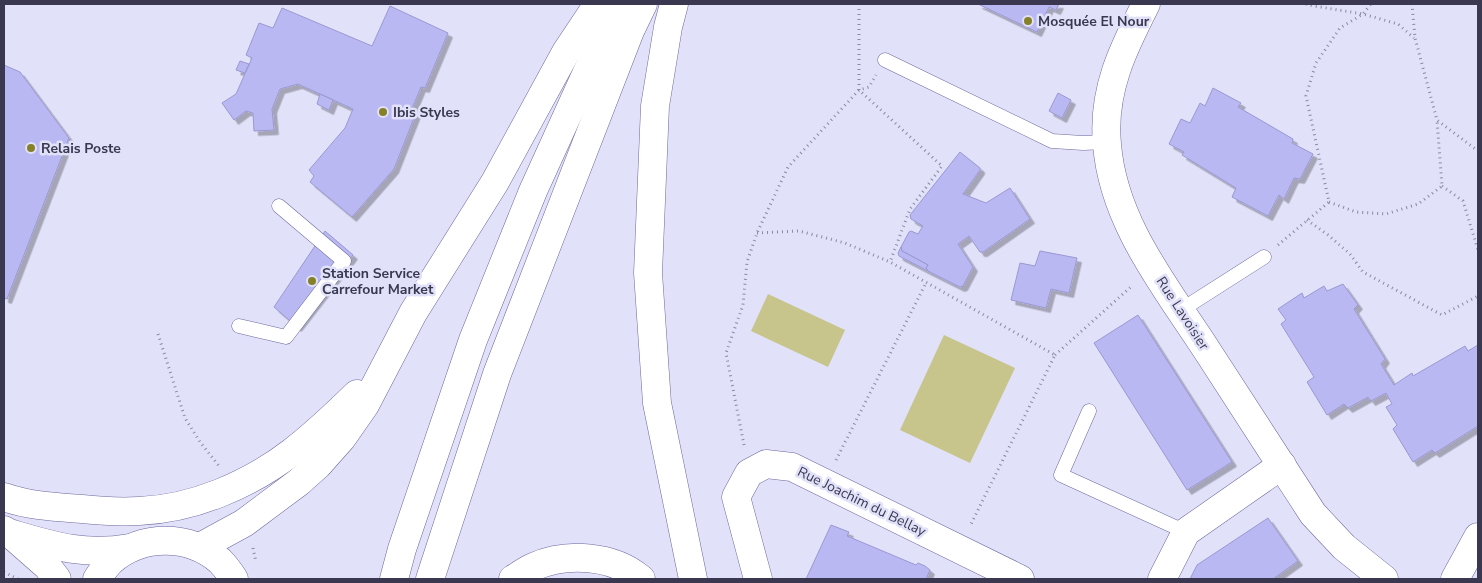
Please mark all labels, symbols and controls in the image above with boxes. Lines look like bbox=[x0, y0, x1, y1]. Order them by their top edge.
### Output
place label: Mosquée El Nour bbox=[1038, 12, 1150, 31]
marker: Mosquée El Nour bbox=[1022, 15, 1034, 27]
place label: Ibis Styles bbox=[393, 103, 460, 122]
marker: Ibis Styles bbox=[377, 106, 389, 118]
place label: Relais Poste bbox=[41, 139, 121, 158]
marker: Relais Poste bbox=[25, 142, 37, 154]
place label: Station Service Carrefour Market bbox=[322, 264, 434, 299]
street label: Rue Lavoisier bbox=[1152, 273, 1213, 354]
marker: Station Service Carrefour Market bbox=[306, 275, 318, 287]
street label: Rue Joachim du Bellay bbox=[794, 462, 930, 541]

